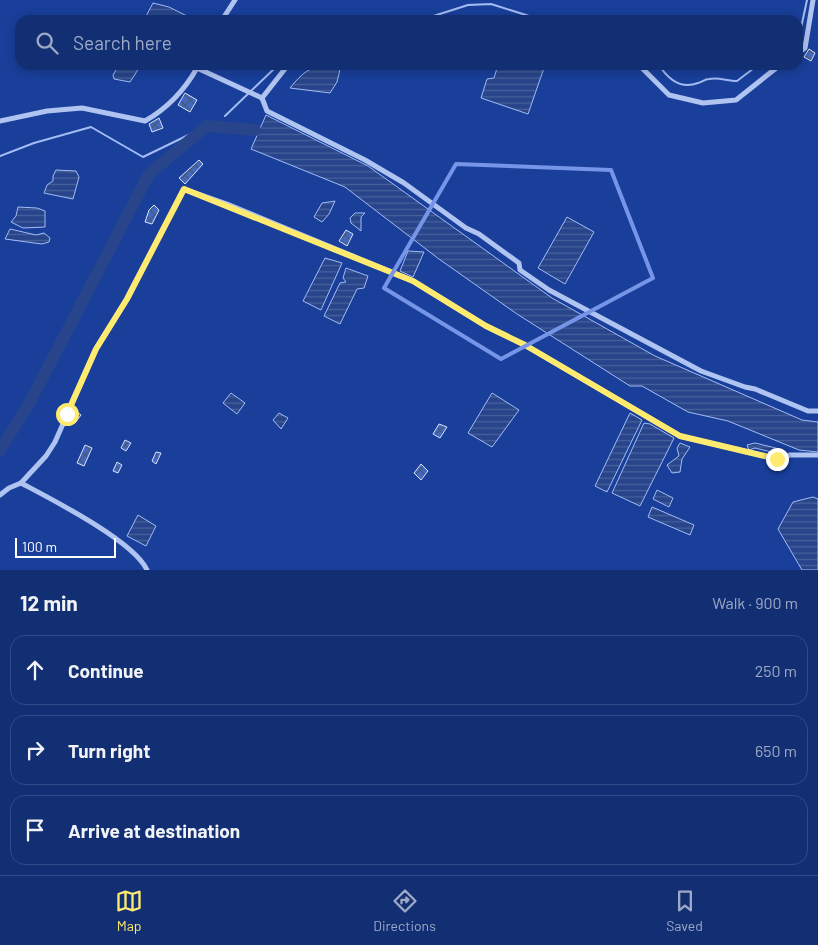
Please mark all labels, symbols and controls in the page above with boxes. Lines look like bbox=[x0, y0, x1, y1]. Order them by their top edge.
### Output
search box bbox=[15, 15, 803, 70]
icon: search bbox=[33, 29, 61, 57]
text: Search here bbox=[73, 31, 172, 54]
route start bbox=[56, 403, 79, 426]
route end bbox=[766, 448, 789, 471]
scale bar bbox=[15, 535, 116, 558]
text: 100 m bbox=[22, 538, 57, 555]
text: 12 min bbox=[20, 590, 78, 615]
text: Walk · 900 m bbox=[712, 593, 798, 612]
icon: ahead bbox=[21, 656, 49, 684]
text: Continue bbox=[68, 659, 144, 682]
text: 250 m bbox=[755, 661, 797, 680]
icon: right bbox=[21, 736, 49, 764]
text: Turn right bbox=[68, 739, 150, 762]
text: 650 m bbox=[755, 741, 797, 760]
icon: arrive bbox=[21, 816, 49, 844]
text: Arrive at destination bbox=[68, 819, 240, 842]
tab: Map bbox=[115, 887, 143, 934]
tab: Directions bbox=[373, 887, 436, 934]
tab: Saved bbox=[666, 887, 703, 934]

